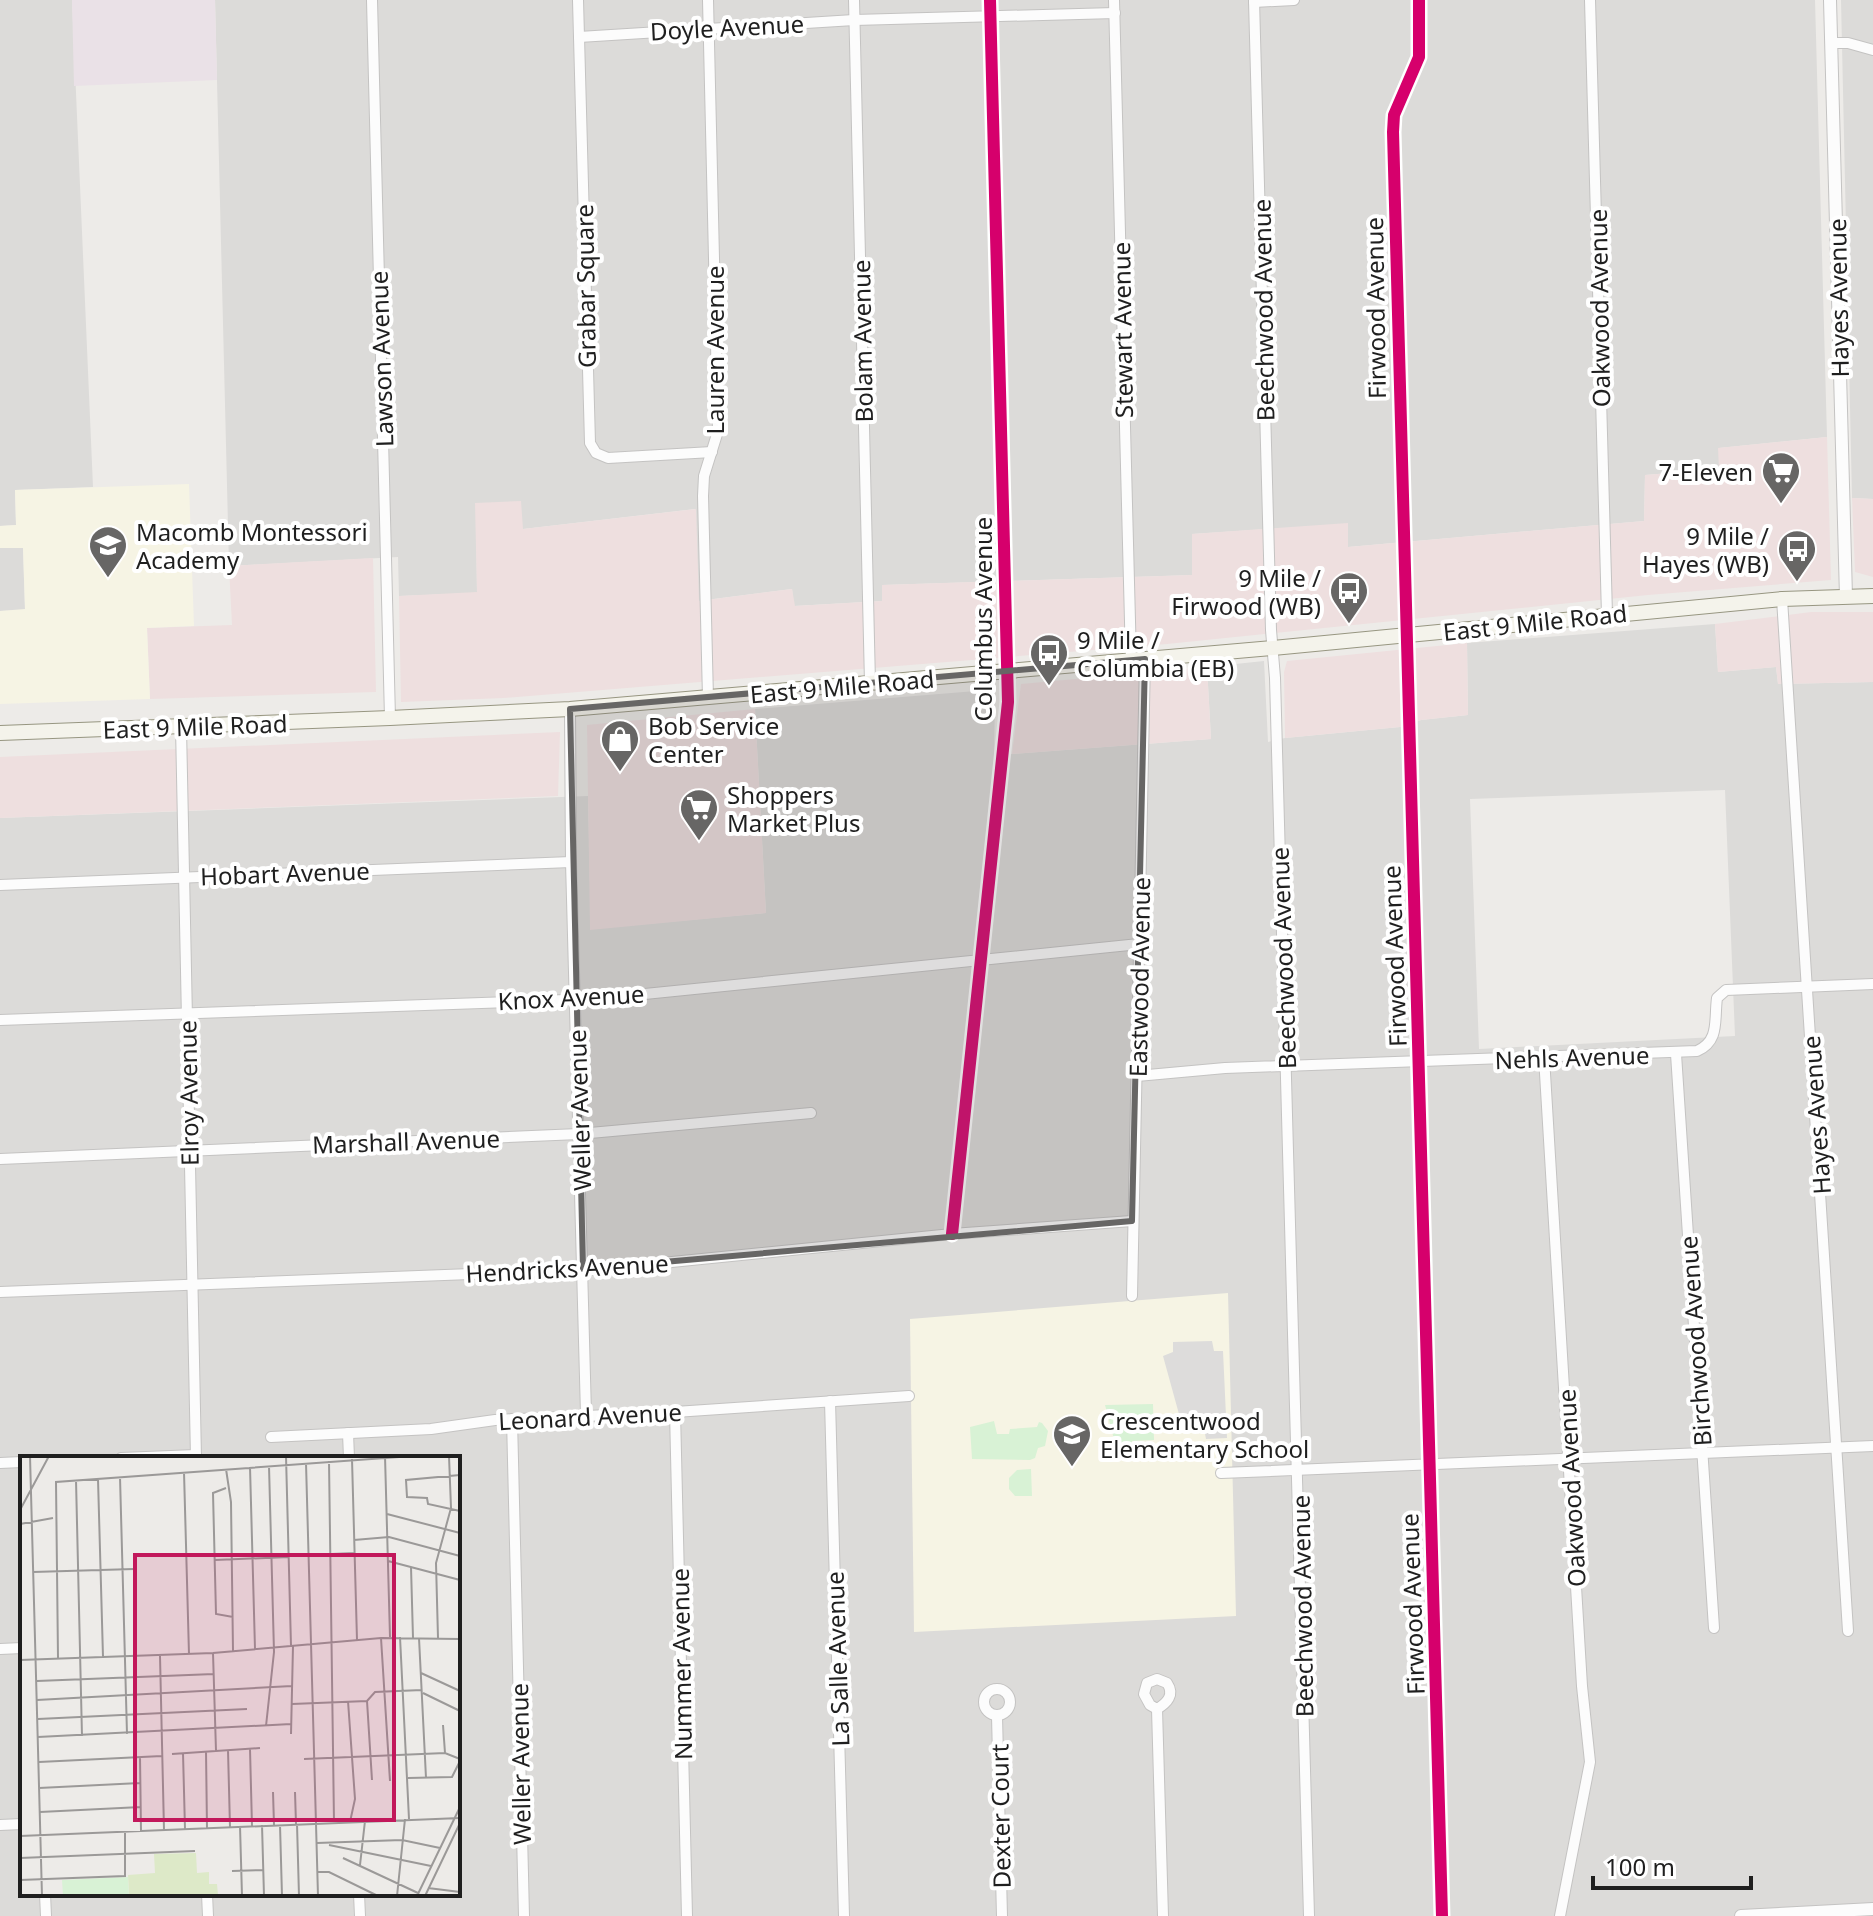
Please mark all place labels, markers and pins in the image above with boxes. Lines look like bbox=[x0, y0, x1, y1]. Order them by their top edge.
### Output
supermarket icon: 7-Eleven bbox=[1760, 450, 1802, 505]
place label: 7-Eleven bbox=[1658, 455, 1753, 488]
place label: Macomb Montessori Academy bbox=[136, 515, 368, 576]
place label: 9 Mile / Hayes (WB) bbox=[1642, 519, 1769, 580]
school or university icon: Macomb Montessori Academy bbox=[87, 524, 129, 579]
bus stop icon: 9 Mile / Hayes (WB) bbox=[1776, 528, 1818, 583]
place label: 9 Mile / Firwood (WB) bbox=[1171, 561, 1321, 622]
bus stop icon: 9 Mile / Firwood (WB) bbox=[1328, 570, 1370, 625]
place label: 9 Mile / Columbia (EB) bbox=[1077, 623, 1234, 684]
bus stop icon: 9 Mile / Columbia (EB) bbox=[1028, 632, 1070, 687]
place label: Bob Service Center bbox=[648, 709, 779, 770]
shop icon: Bob Service Center bbox=[599, 718, 641, 773]
place label: Shoppers Market Plus bbox=[727, 778, 860, 839]
supermarket icon: Shoppers Market Plus bbox=[678, 787, 720, 842]
place label: Crescentwood Elementary School bbox=[1100, 1404, 1309, 1465]
school or university icon: Crescentwood Elementary School bbox=[1051, 1413, 1093, 1468]

